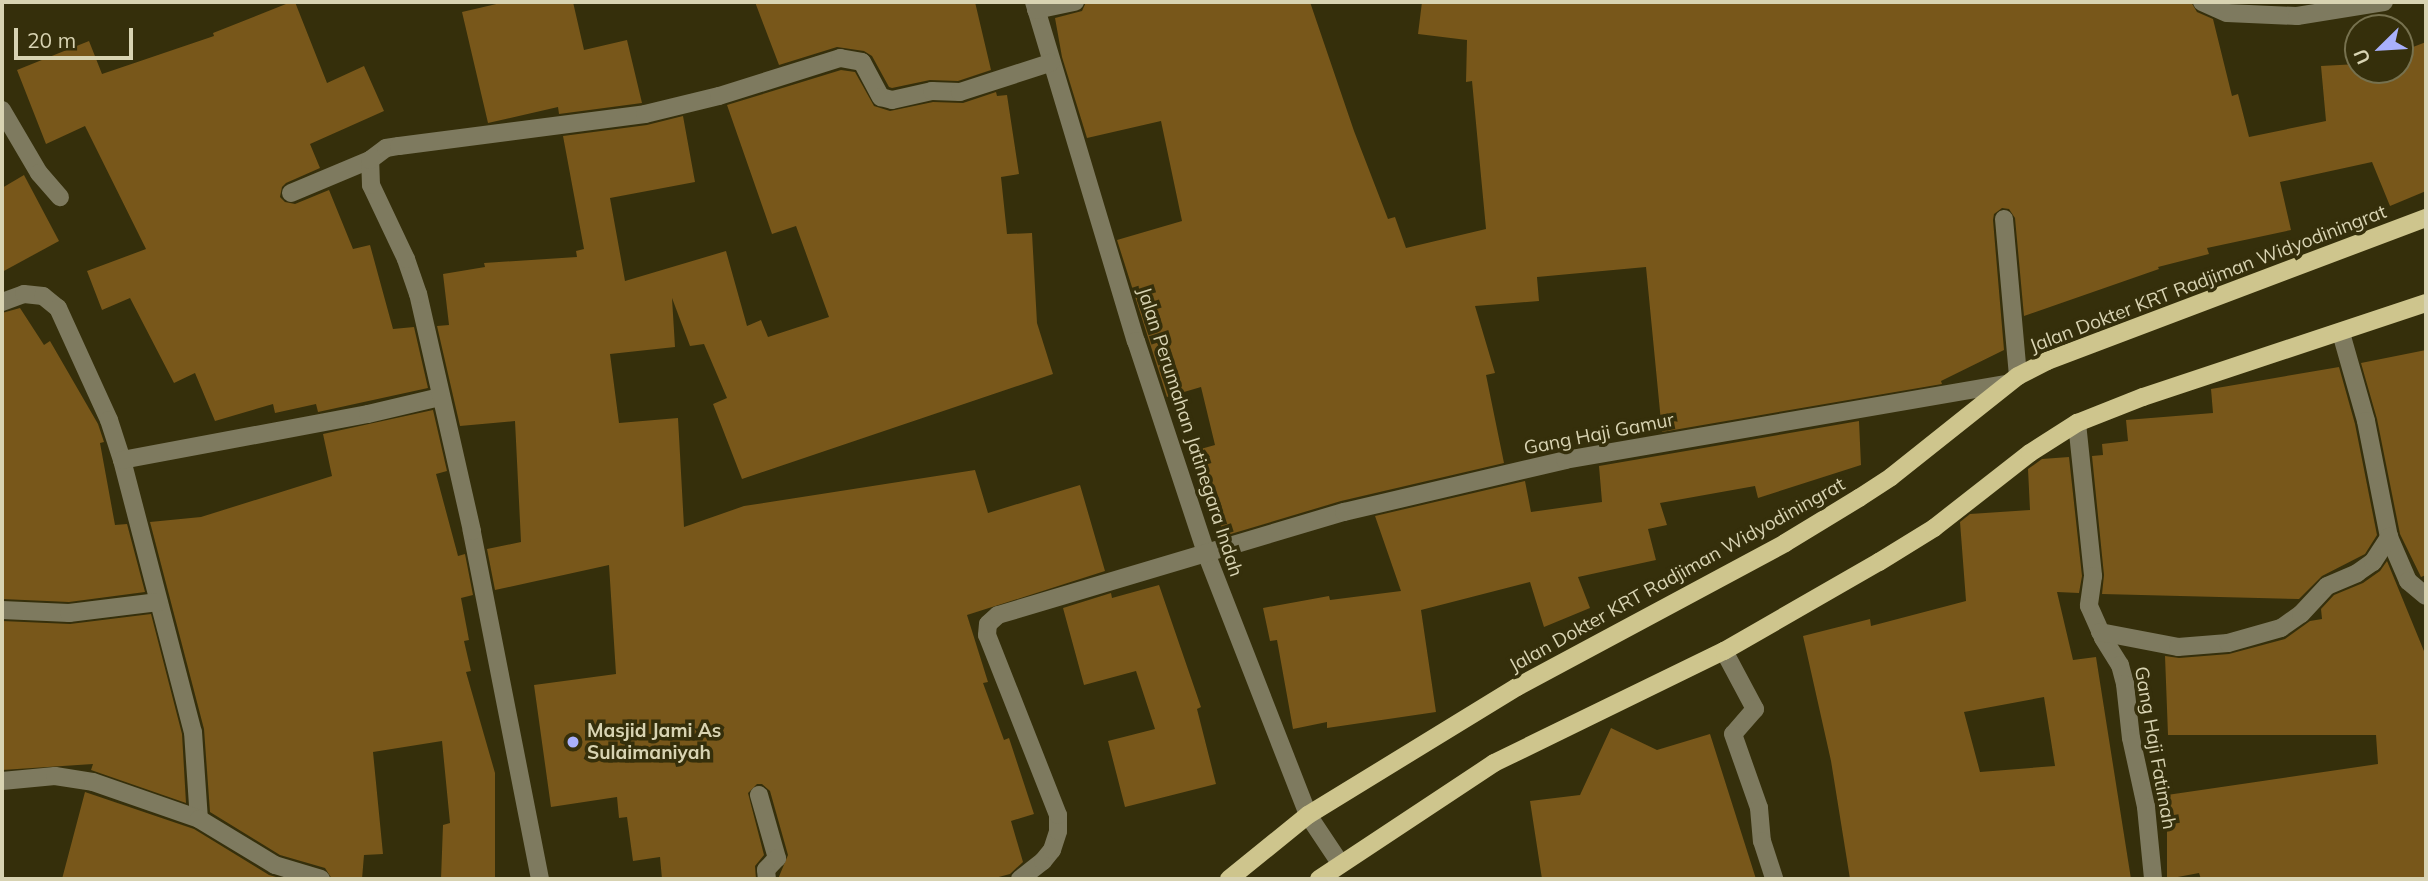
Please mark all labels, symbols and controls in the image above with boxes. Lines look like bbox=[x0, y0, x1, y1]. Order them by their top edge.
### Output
scale bar bbox=[18, 14, 136, 58]
north arrow bbox=[2344, 14, 2414, 84]
text: 20 m bbox=[27, 27, 76, 53]
text: U bbox=[2348, 45, 2375, 68]
street label: Jalan Dokter KRT Radjiman Widyodiningrat bbox=[2026, 200, 2390, 358]
street label: Jalan Perumahan Jatinegara Indah bbox=[1132, 284, 1248, 580]
street label: Gang Haji Gamur bbox=[1522, 408, 1676, 460]
street label: Jalan Dokter KRT Radjiman Widyodiningrat bbox=[1505, 473, 1849, 677]
street label: Gang Haji Fatimah bbox=[2129, 665, 2181, 831]
place label: Masjid Jami As Sulaimaniyah bbox=[587, 720, 721, 764]
marker: Masjid Jami As Sulaimaniyah bbox=[565, 734, 581, 750]

